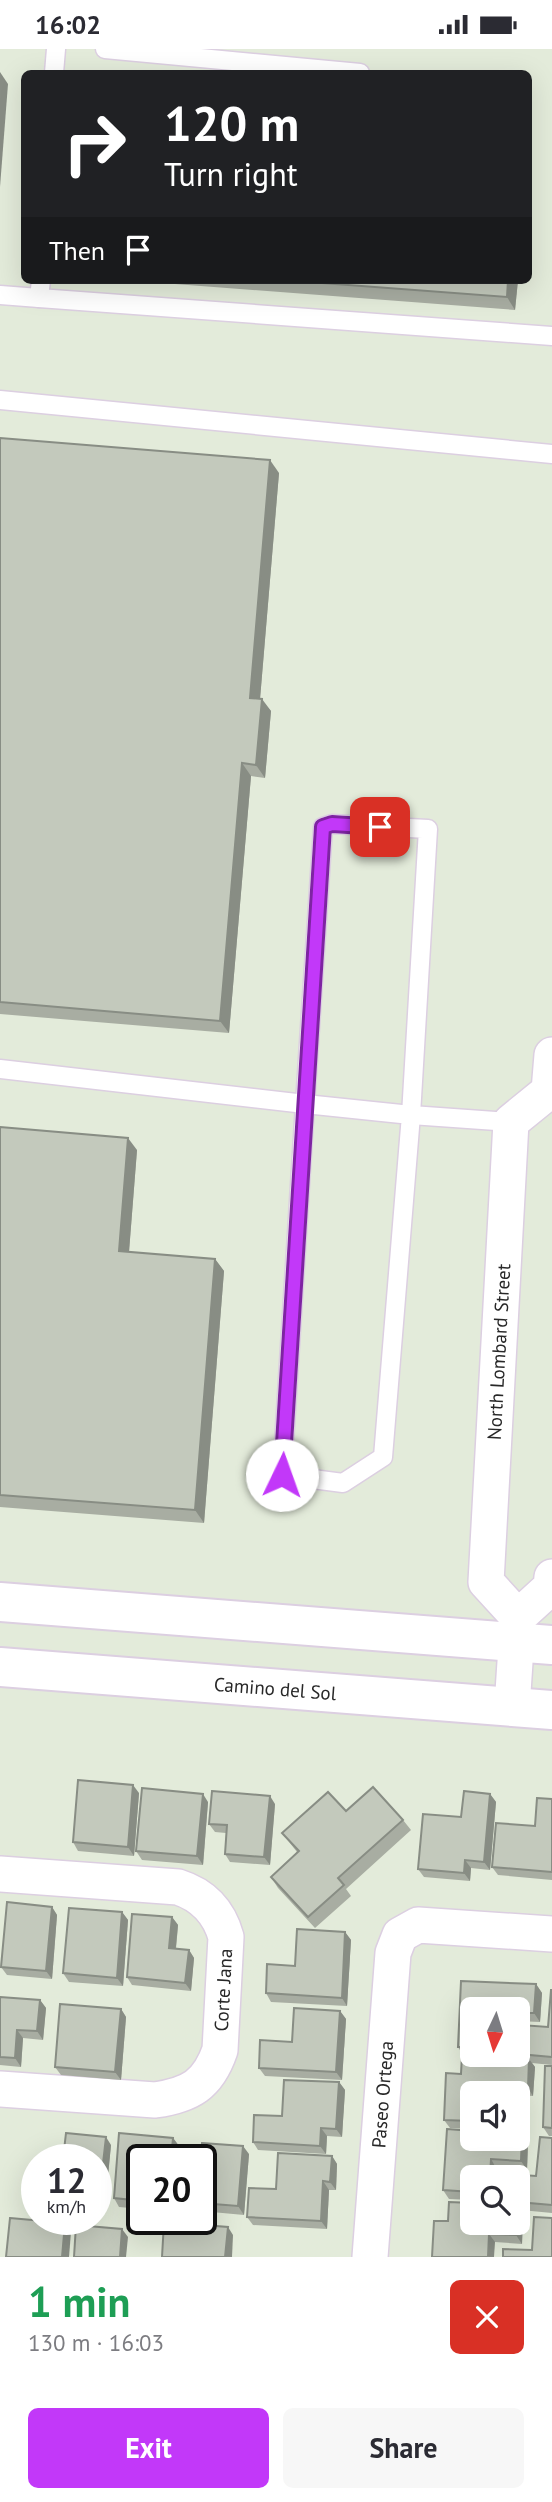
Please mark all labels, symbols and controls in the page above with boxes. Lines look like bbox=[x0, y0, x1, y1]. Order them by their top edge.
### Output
text: 16:02 bbox=[35, 8, 101, 41]
text: 120 m bbox=[164, 91, 299, 155]
icon: right bbox=[49, 98, 140, 189]
text: Turn right bbox=[164, 153, 298, 195]
icon: arrive bbox=[119, 231, 157, 269]
text: Then bbox=[49, 234, 105, 267]
pin bbox=[350, 797, 410, 857]
icon: arrive bbox=[361, 808, 399, 846]
street label: North Lombard Street bbox=[482, 1263, 515, 1440]
position arrow bbox=[245, 1438, 319, 1512]
street label: Camino del Sol bbox=[213, 1672, 338, 1705]
street label: Corte Jana bbox=[209, 1948, 237, 2032]
north arrow bbox=[460, 1997, 530, 2067]
map controls bbox=[460, 1997, 530, 2235]
street label: Paseo Ortega bbox=[366, 2040, 398, 2149]
button: sound bbox=[460, 2081, 530, 2151]
speed limit sign: 20 bbox=[126, 2144, 217, 2235]
text: 12 bbox=[47, 2157, 86, 2203]
button: search bbox=[460, 2165, 530, 2235]
text: km/h bbox=[47, 2195, 86, 2218]
text: 1 min bbox=[28, 2274, 130, 2329]
button: close bbox=[450, 2280, 524, 2354]
text: 130 m · 16:03 bbox=[28, 2328, 164, 2357]
button: Exit bbox=[28, 2408, 269, 2488]
button: Share bbox=[283, 2408, 524, 2488]

